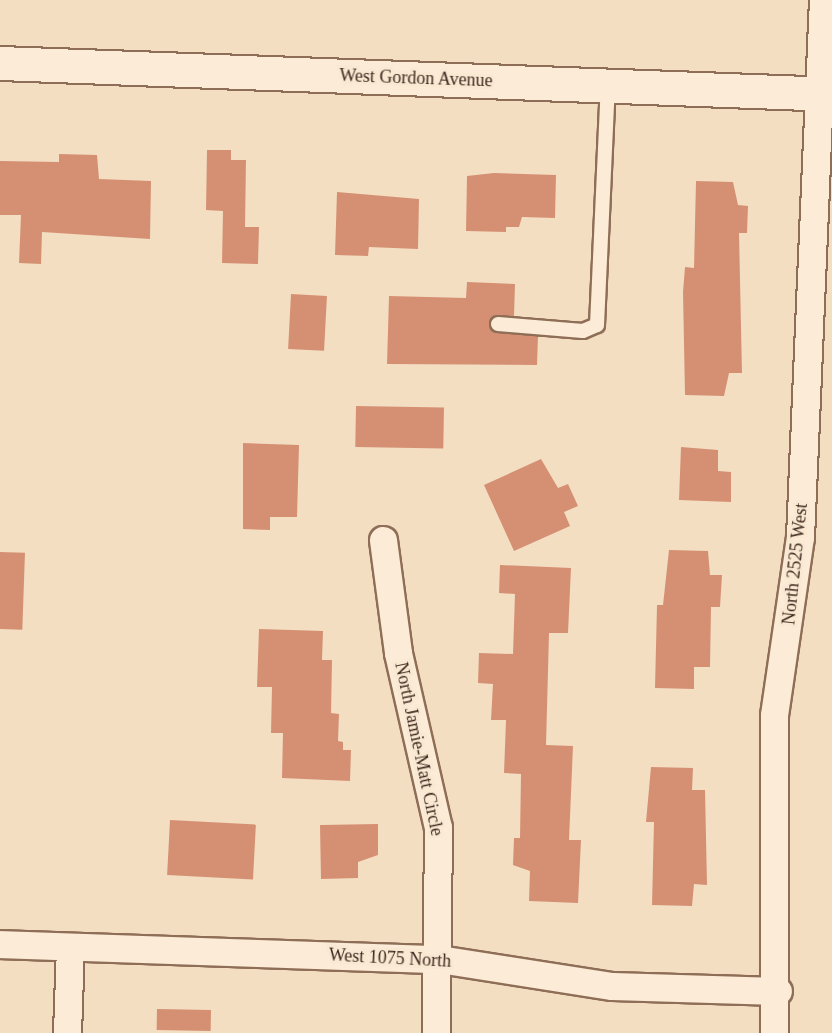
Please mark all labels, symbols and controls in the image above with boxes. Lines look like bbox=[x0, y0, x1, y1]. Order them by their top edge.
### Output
street label: West Gordon Avenue bbox=[339, 65, 493, 91]
street label: North 2525 West bbox=[778, 502, 812, 626]
street label: North Jamie-Matt Circle bbox=[390, 660, 448, 838]
street label: West 1075 North bbox=[328, 944, 452, 972]

